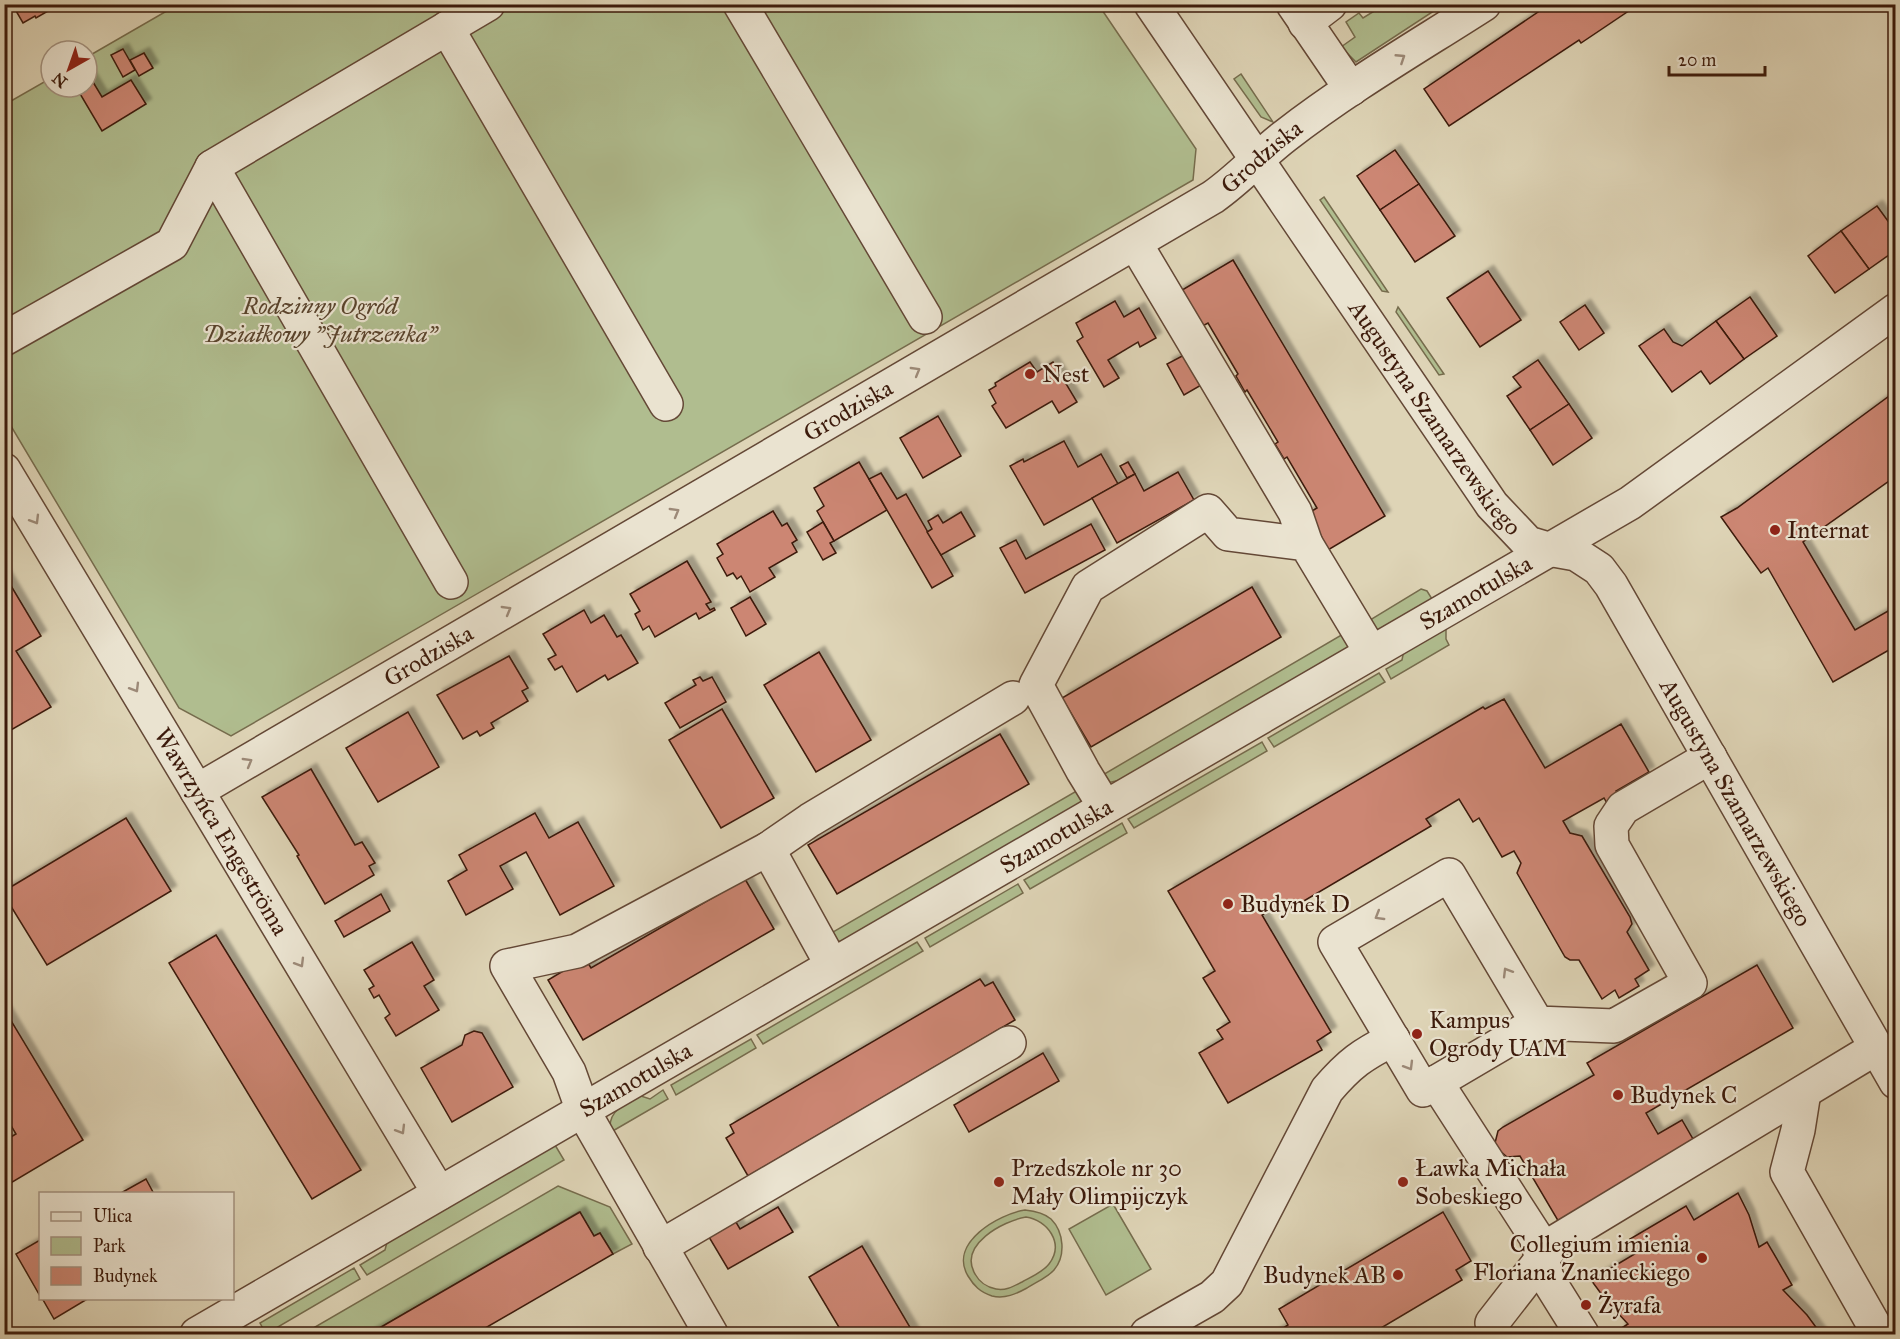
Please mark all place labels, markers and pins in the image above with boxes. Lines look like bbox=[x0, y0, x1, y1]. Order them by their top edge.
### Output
place label: Nest bbox=[1042, 359, 1090, 389]
marker: Nest bbox=[1023, 367, 1037, 381]
place label: Internat bbox=[1787, 515, 1870, 545]
marker: Internat bbox=[1768, 523, 1782, 537]
place label: Budynek D bbox=[1240, 889, 1350, 919]
marker: Budynek D bbox=[1221, 897, 1235, 911]
place label: Kampus Ogrody UAM bbox=[1429, 1005, 1567, 1063]
marker: Kampus Ogrody UAM bbox=[1410, 1027, 1424, 1041]
place label: Budynek C bbox=[1630, 1080, 1737, 1110]
marker: Budynek C bbox=[1611, 1088, 1625, 1102]
place label: Przedszkole nr 30 Mały Olimpijczyk bbox=[1011, 1153, 1189, 1211]
place label: Ławka Michała Sobeskiego bbox=[1415, 1153, 1567, 1211]
marker: Przedszkole nr 30 Mały Olimpijczyk bbox=[992, 1175, 1006, 1189]
marker: Ławka Michała Sobeskiego bbox=[1396, 1175, 1410, 1189]
place label: Collegium imienia Floriana Znanieckiego bbox=[1473, 1229, 1691, 1287]
marker: Collegium imienia Floriana Znanieckiego bbox=[1695, 1251, 1709, 1265]
place label: Budynek AB bbox=[1263, 1260, 1386, 1290]
marker: Budynek AB bbox=[1391, 1268, 1405, 1282]
place label: Żyrafa bbox=[1598, 1290, 1662, 1320]
marker: Żyrafa bbox=[1579, 1298, 1593, 1312]

